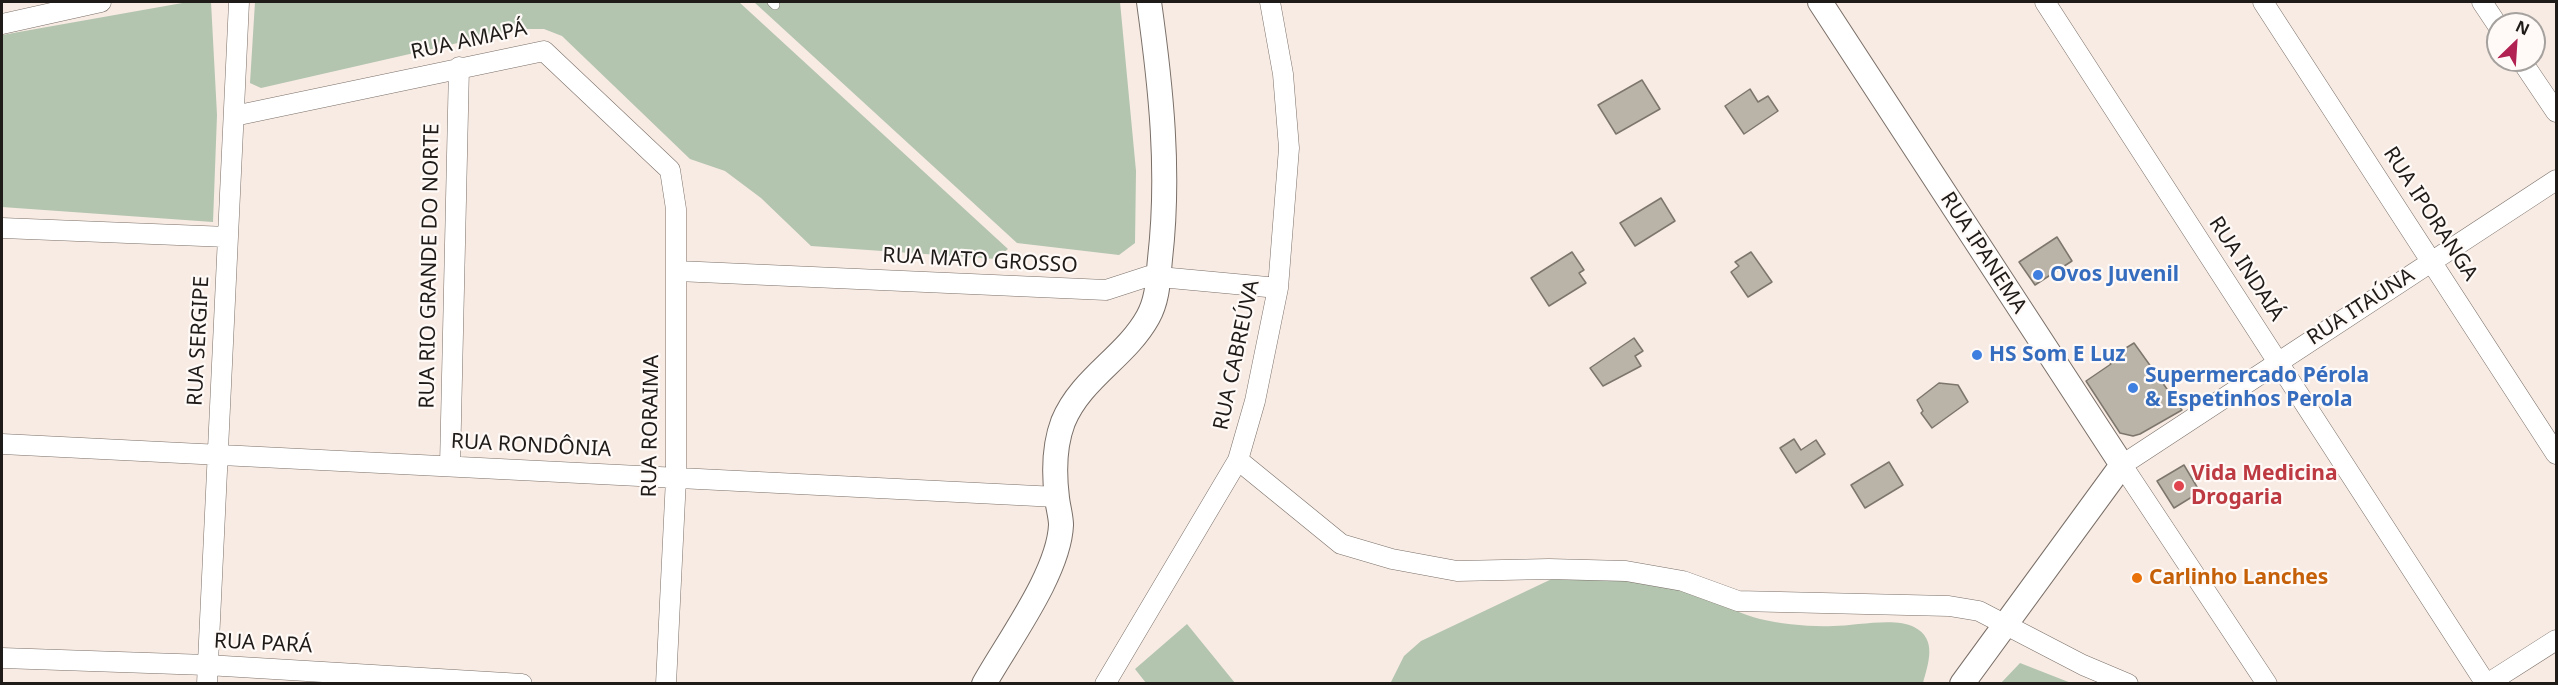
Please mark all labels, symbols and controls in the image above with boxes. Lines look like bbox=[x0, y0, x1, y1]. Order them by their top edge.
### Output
north arrow bbox=[2486, 12, 2546, 72]
text: N bbox=[2512, 15, 2533, 40]
street label: RUA AMAPÁ bbox=[409, 16, 529, 66]
street label: RUA RIO GRANDE DO NORTE bbox=[415, 123, 445, 409]
street label: RUA IPORANGA bbox=[2377, 142, 2483, 286]
street label: RUA IPANEMA bbox=[1934, 188, 2032, 318]
street label: RUA INDAIÁ bbox=[2203, 212, 2289, 326]
street label: RUA MATO GROSSO bbox=[882, 243, 1078, 279]
place label: Ovos Juvenil bbox=[2050, 262, 2179, 288]
street label: RUA ITAÚNA bbox=[2303, 263, 2419, 351]
marker: Ovos Juvenil bbox=[2031, 268, 2045, 282]
street label: RUA SERGIPE bbox=[183, 275, 215, 407]
street label: RUA CABREÚVA bbox=[1209, 278, 1265, 432]
place label: HS Som E Luz bbox=[1989, 342, 2126, 368]
marker: HS Som E Luz bbox=[1970, 348, 1984, 362]
street label: RUA RORAIMA bbox=[637, 354, 665, 498]
place label: Supermercado Pérola & Espetinhos Perola bbox=[2145, 363, 2369, 413]
marker: Supermercado Pérola & Espetinhos Perola bbox=[2126, 381, 2140, 395]
street label: RUA RONDÔNIA bbox=[450, 429, 612, 463]
place label: Vida Medicina Drogaria bbox=[2191, 461, 2337, 511]
marker: Vida Medicina Drogaria bbox=[2172, 479, 2186, 493]
place label: Carlinho Lanches bbox=[2149, 565, 2328, 591]
marker: Carlinho Lanches bbox=[2130, 571, 2144, 585]
street label: RUA PARÁ bbox=[213, 629, 313, 659]

